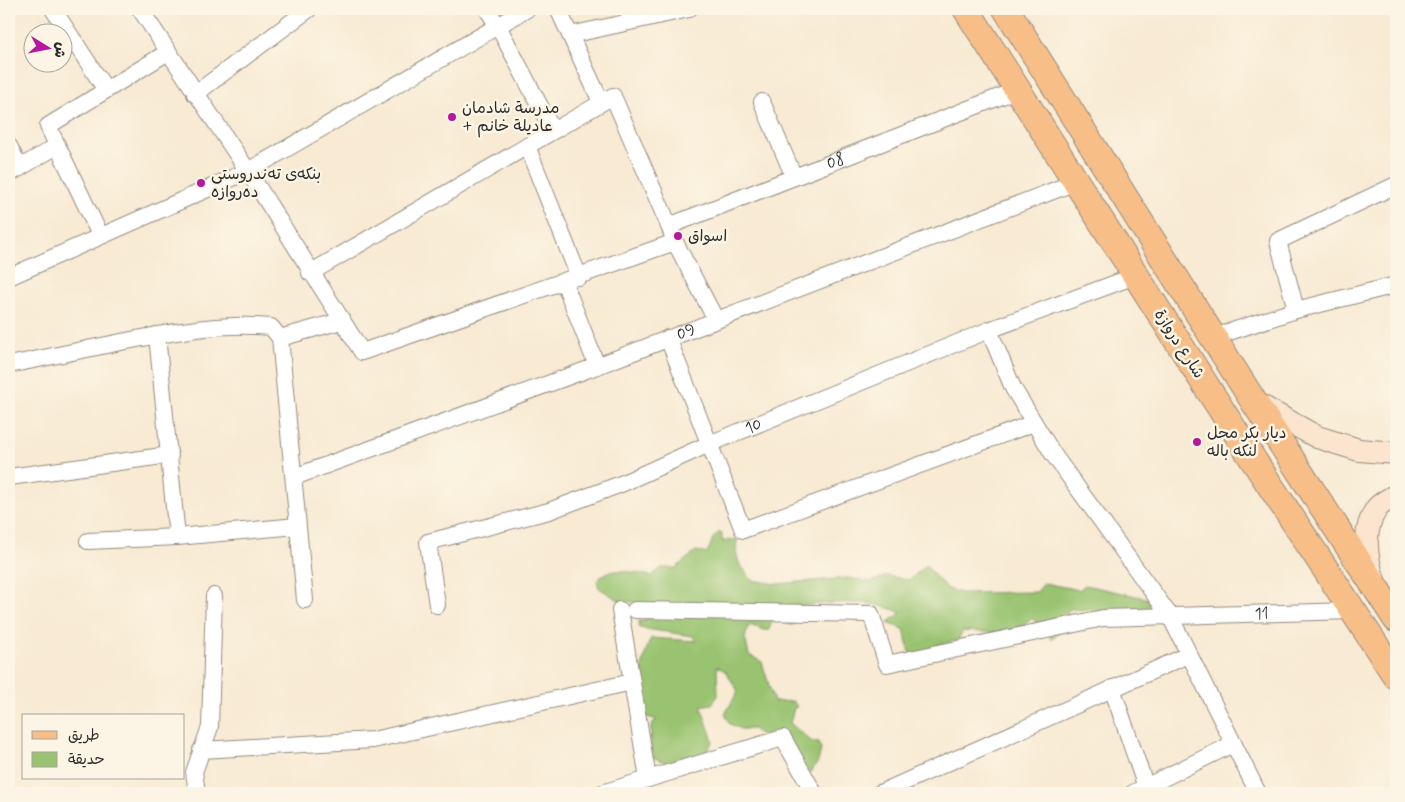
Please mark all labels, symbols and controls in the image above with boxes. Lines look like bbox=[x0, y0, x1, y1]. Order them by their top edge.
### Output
north arrow bbox=[22, 22, 72, 72]
text: ش bbox=[50, 41, 70, 59]
place label: مدرسة شادمان + عاديلة خانم bbox=[462, 98, 559, 138]
marker: مدرسة شادمان + عاديلة خانم bbox=[446, 111, 458, 123]
street label: 08 bbox=[823, 148, 848, 174]
place label: بنکەی تەندروستی دەروازە bbox=[211, 164, 321, 203]
marker: بنکەی تەندروستی دەروازە bbox=[195, 177, 207, 189]
place label: اسواق bbox=[688, 226, 727, 247]
marker: اسواق bbox=[672, 230, 684, 242]
street label: شارع دروازة bbox=[1149, 305, 1209, 383]
street label: 09 bbox=[674, 319, 698, 345]
street label: 10 bbox=[742, 413, 765, 439]
place label: ديار بكر محل لنكه باله bbox=[1207, 423, 1287, 462]
marker: ديار بكر محل لنكه باله bbox=[1191, 436, 1203, 448]
street label: 11 bbox=[1254, 603, 1269, 624]
legend bbox=[22, 714, 185, 780]
text: طريق bbox=[68, 726, 100, 746]
text: حديقة bbox=[68, 750, 105, 770]

